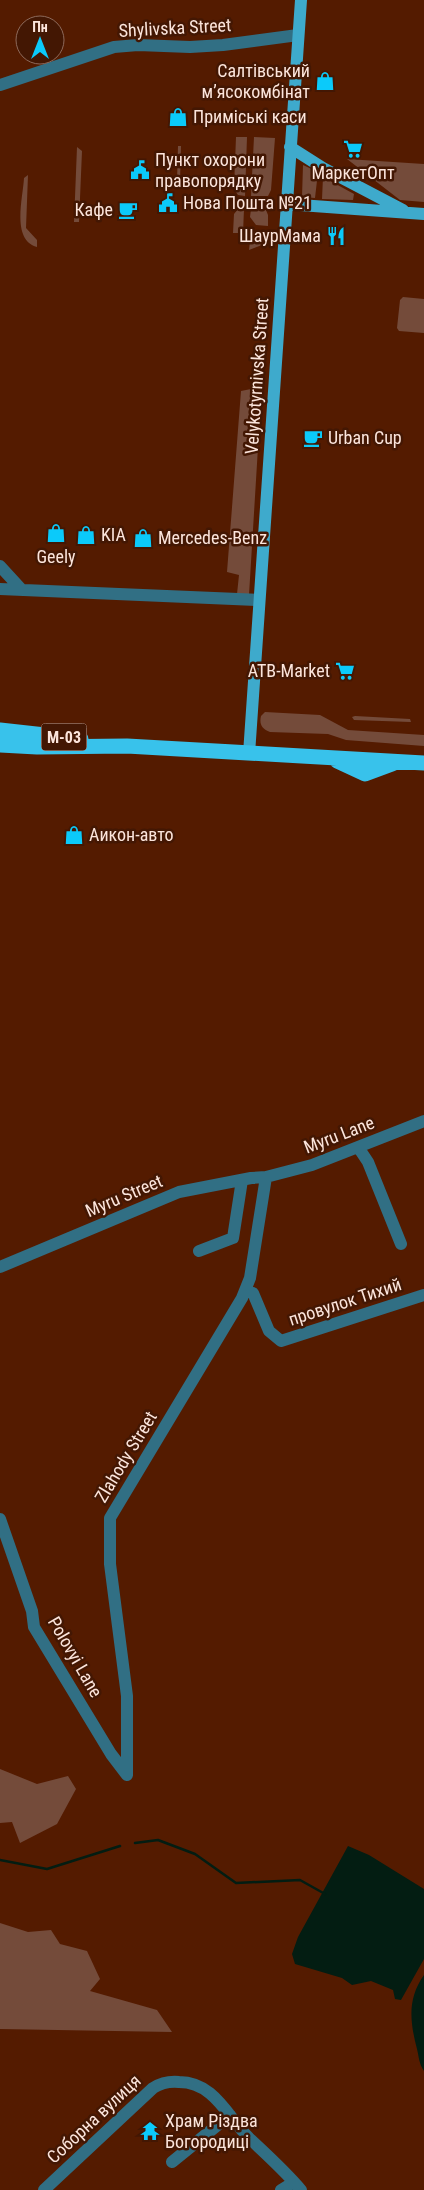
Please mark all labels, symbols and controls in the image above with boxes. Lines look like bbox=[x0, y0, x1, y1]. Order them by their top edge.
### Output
street label: Shylivska Street bbox=[118, 14, 232, 41]
north arrow bbox=[15, 15, 65, 65]
text: Пн bbox=[32, 19, 48, 35]
place label: Салтівський мʼясокомбінат bbox=[202, 60, 310, 102]
shop icon: Салтівський мʼясокомбінат bbox=[314, 70, 336, 92]
shop icon: Приміські каси bbox=[167, 106, 189, 128]
place label: Приміські каси bbox=[193, 106, 307, 127]
supermarket icon: МаркетОпт bbox=[342, 138, 364, 160]
place label: Пункт охорони правопорядку bbox=[155, 149, 265, 191]
public building icon: Пункт охорони правопорядку bbox=[129, 159, 151, 181]
place label: МаркетОпт bbox=[311, 162, 395, 183]
public building icon: Нова Пошта №21 bbox=[157, 192, 179, 214]
place label: Нова Пошта №21 bbox=[183, 192, 312, 213]
place label: Кафе bbox=[75, 199, 113, 220]
cafe icon: Кафе bbox=[117, 199, 139, 221]
place label: ШаурМама bbox=[239, 225, 321, 246]
restaurant icon: ШаурМама bbox=[325, 225, 347, 247]
street label: Velykotyrnivska Street bbox=[241, 297, 272, 455]
cafe icon: Urban Cup bbox=[302, 427, 324, 449]
place label: Urban Cup bbox=[328, 427, 402, 448]
shop icon: Geely bbox=[45, 522, 67, 544]
shop icon: KIA bbox=[75, 524, 97, 546]
place label: KIA bbox=[101, 524, 126, 545]
shop icon: Mercedes-Benz bbox=[132, 527, 154, 549]
place label: Mercedes-Benz bbox=[158, 527, 267, 548]
place label: Geely bbox=[36, 546, 76, 567]
place label: ATB-Market bbox=[248, 660, 330, 681]
supermarket icon: ATB-Market bbox=[334, 660, 356, 682]
road number: М-03 bbox=[42, 724, 86, 750]
shop icon: Аикон-авто bbox=[63, 824, 85, 846]
place label: Аикон-авто bbox=[89, 824, 174, 845]
street label: Myru Lane bbox=[301, 1112, 377, 1158]
street label: Myru Street bbox=[82, 1170, 165, 1221]
street label: провулок Тихий bbox=[286, 1273, 404, 1330]
street label: Zlahody Street bbox=[90, 1407, 161, 1506]
street label: Polovyi Lane bbox=[44, 1613, 107, 1701]
street label: Соборна вулиця bbox=[42, 2070, 145, 2167]
place label: Храм Різдва Богородиці bbox=[165, 2110, 258, 2152]
temple icon: Храм Різдва Богородиці bbox=[139, 2120, 161, 2142]

